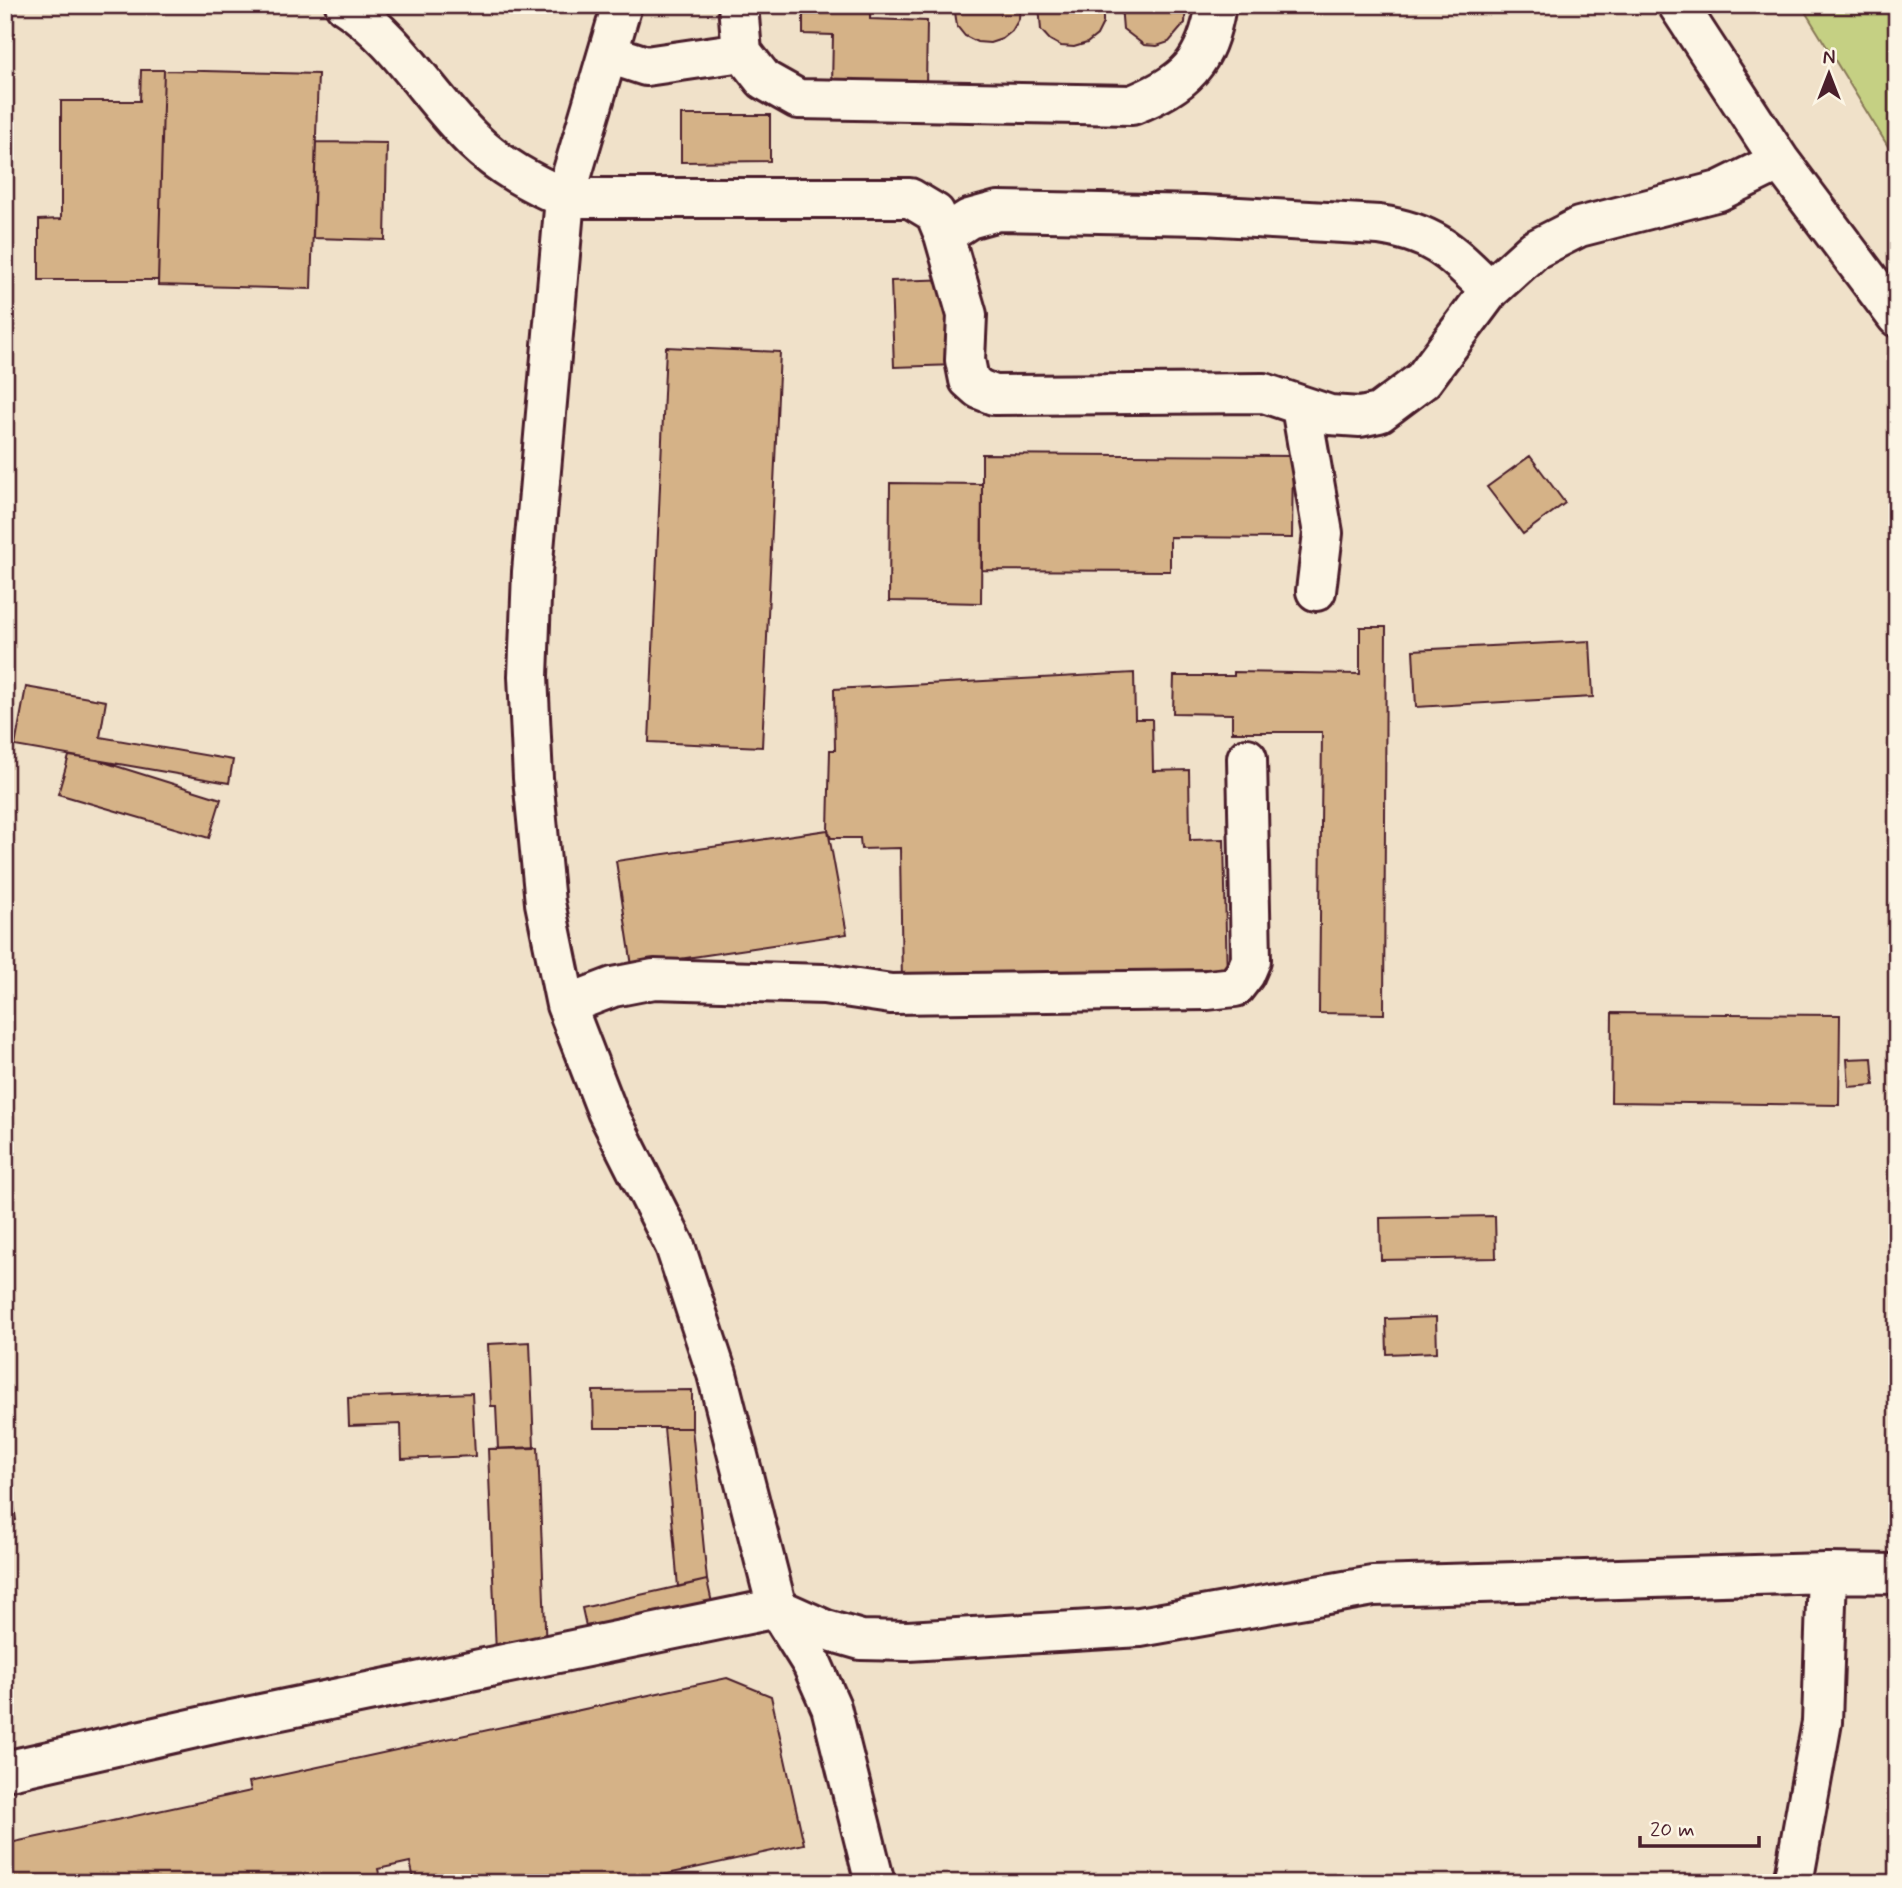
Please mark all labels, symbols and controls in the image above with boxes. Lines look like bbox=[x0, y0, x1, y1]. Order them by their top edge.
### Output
north arrow bbox=[1794, 38, 1864, 108]
text: N bbox=[1823, 46, 1835, 71]
scale bar bbox=[1640, 1804, 1758, 1848]
text: 20 m bbox=[1650, 1816, 1695, 1844]

